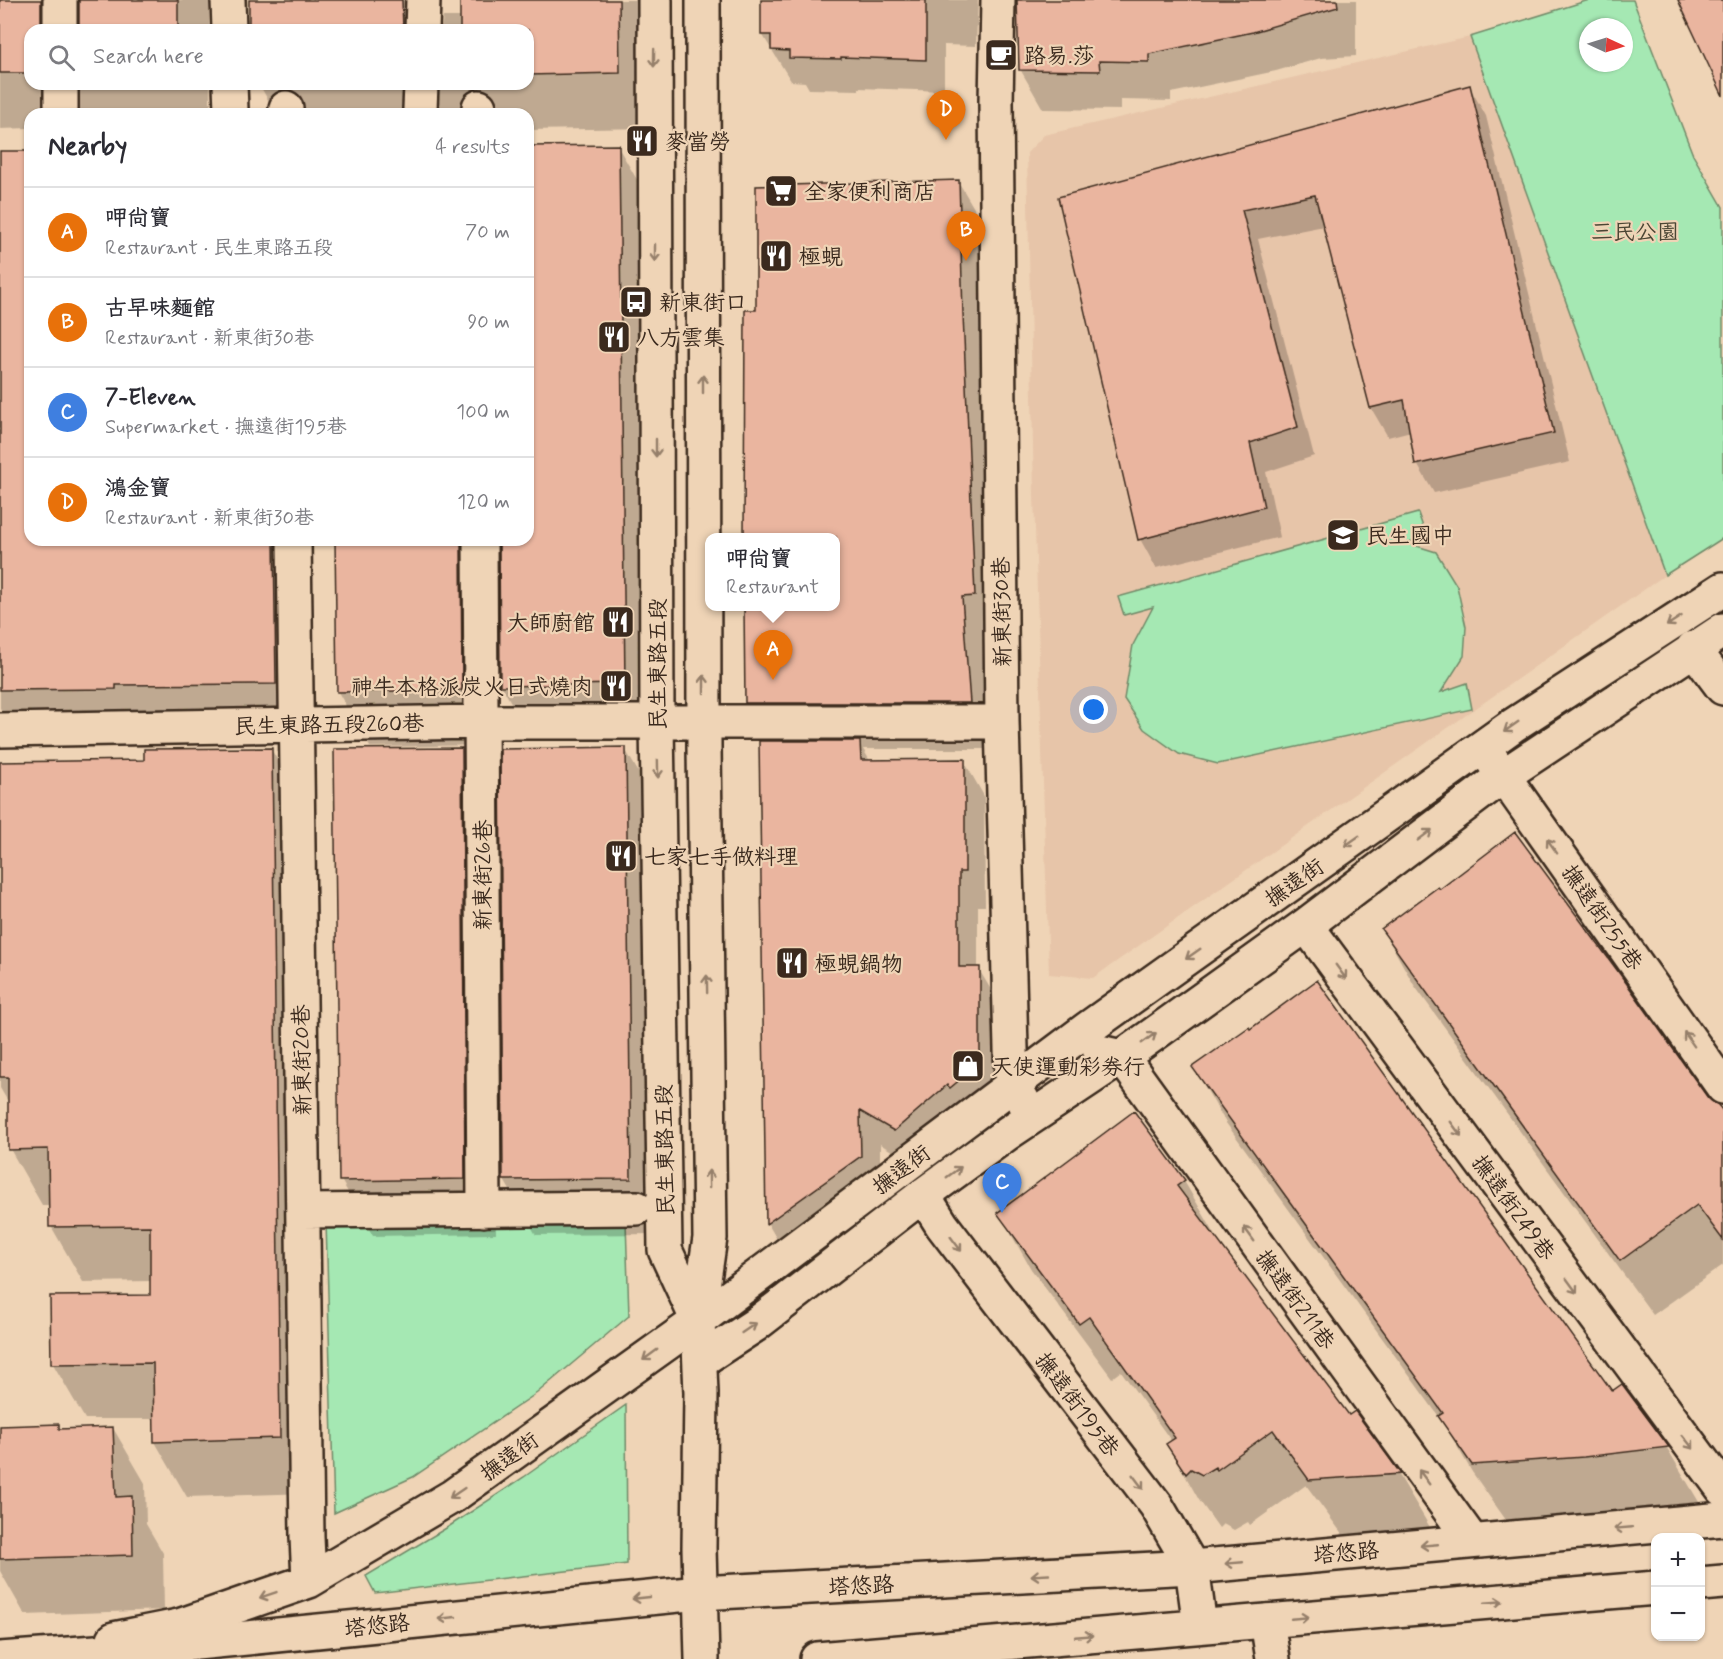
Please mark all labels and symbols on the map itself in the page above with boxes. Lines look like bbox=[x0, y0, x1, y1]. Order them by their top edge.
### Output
north arrow bbox=[1579, 18, 1633, 72]
cafe icon: 路易.莎 bbox=[983, 37, 1019, 73]
place label: 路易.莎 bbox=[1024, 43, 1095, 71]
one-way arrow bbox=[648, 48, 660, 68]
pin: D bbox=[926, 90, 966, 140]
restaurant icon: 麥當勞 bbox=[624, 123, 660, 159]
place label: 麥當勞 bbox=[665, 129, 731, 157]
supermarket icon: 全家便利商店 bbox=[763, 173, 799, 209]
place label: 全家便利商店 bbox=[804, 179, 936, 207]
pin: B bbox=[946, 212, 986, 261]
park label: 三民公園 bbox=[1591, 219, 1679, 247]
restaurant icon: 極蜆 bbox=[758, 238, 794, 274]
one-way arrow bbox=[649, 243, 661, 263]
place label: 極蜆 bbox=[799, 244, 843, 272]
bus stop icon: 新東街口 bbox=[618, 284, 654, 320]
place label: 新東街口 bbox=[659, 290, 747, 318]
restaurant icon: 八方雲集 bbox=[596, 319, 632, 355]
place label: 八方雲集 bbox=[637, 325, 725, 353]
one-way arrow bbox=[697, 375, 709, 395]
one-way arrow bbox=[650, 438, 662, 458]
school or university icon: 民生國中 bbox=[1325, 517, 1361, 553]
place label: 民生國中 bbox=[1366, 523, 1454, 551]
street label: 新東街30巷 bbox=[988, 556, 1018, 667]
street label: 民生東路五段 bbox=[645, 598, 673, 730]
restaurant icon: 大師廚館 bbox=[600, 604, 636, 640]
place label: 大師廚館 bbox=[507, 610, 595, 638]
one-way arrow bbox=[1666, 615, 1683, 627]
pin: A bbox=[754, 630, 792, 680]
restaurant icon: 神牛本格派炭火日式燒肉 bbox=[598, 668, 634, 704]
place label: 神牛本格派炭火日式燒肉 bbox=[351, 674, 593, 702]
one-way arrow bbox=[698, 675, 710, 695]
your location bbox=[1079, 695, 1108, 724]
street label: 民生東路五段260巷 bbox=[234, 710, 424, 742]
one-way arrow bbox=[1503, 721, 1519, 733]
one-way arrow bbox=[652, 759, 664, 779]
street label: 新東街26巷 bbox=[470, 820, 498, 930]
one-way arrow bbox=[1416, 829, 1432, 842]
one-way arrow bbox=[1345, 835, 1361, 847]
restaurant icon: 七家七手做料理 bbox=[603, 838, 639, 874]
one-way arrow bbox=[1546, 838, 1558, 854]
place label: 七家七手做料理 bbox=[644, 844, 798, 872]
street label: 撫遠街 bbox=[1260, 853, 1330, 914]
street label: 撫遠街255巷 bbox=[1555, 860, 1648, 976]
restaurant icon: 極蜆鍋物 bbox=[774, 945, 810, 981]
one-way arrow bbox=[1186, 947, 1202, 960]
place label: 極蜆鍋物 bbox=[815, 951, 903, 979]
one-way arrow bbox=[1334, 964, 1347, 980]
one-way arrow bbox=[701, 975, 713, 995]
street label: 新東街20巷 bbox=[288, 1004, 318, 1116]
one-way arrow bbox=[1140, 1031, 1156, 1044]
one-way arrow bbox=[1683, 1032, 1695, 1048]
shop icon: 天使運動彩券行 bbox=[950, 1048, 986, 1084]
place label: 天使運動彩券行 bbox=[991, 1054, 1145, 1082]
street label: 民生東路五段 bbox=[651, 1084, 681, 1216]
one-way arrow bbox=[1450, 1120, 1463, 1136]
street label: 撫遠街 bbox=[867, 1140, 937, 1202]
street label: 撫遠街249巷 bbox=[1465, 1150, 1560, 1266]
pin: C bbox=[982, 1164, 1022, 1213]
one-way arrow bbox=[946, 1166, 962, 1179]
one-way arrow bbox=[703, 1170, 715, 1190]
one-way arrow bbox=[1242, 1226, 1255, 1242]
one-way arrow bbox=[949, 1235, 962, 1251]
street label: 撫遠街211巷 bbox=[1249, 1245, 1340, 1356]
one-way arrow bbox=[1566, 1277, 1579, 1293]
one-way arrow bbox=[740, 1322, 757, 1335]
street label: 撫遠街195巷 bbox=[1028, 1348, 1125, 1463]
one-way arrow bbox=[643, 1349, 659, 1361]
street label: 撫遠街 bbox=[475, 1427, 545, 1488]
one-way arrow bbox=[1682, 1434, 1695, 1450]
one-way arrow bbox=[1418, 1470, 1430, 1486]
one-way arrow bbox=[1131, 1474, 1144, 1490]
one-way arrow bbox=[450, 1487, 466, 1499]
one-way arrow bbox=[1613, 1523, 1633, 1534]
street label: 塔悠路 bbox=[1312, 1537, 1380, 1571]
one-way arrow bbox=[1419, 1540, 1439, 1551]
one-way arrow bbox=[1225, 1558, 1245, 1569]
one-way arrow bbox=[1030, 1570, 1050, 1581]
street label: 塔悠路 bbox=[827, 1571, 895, 1603]
one-way arrow bbox=[259, 1591, 278, 1602]
one-way arrow bbox=[632, 1593, 652, 1604]
one-way arrow bbox=[1483, 1596, 1503, 1607]
street label: 塔悠路 bbox=[343, 1610, 411, 1644]
one-way arrow bbox=[1289, 1612, 1309, 1623]
one-way arrow bbox=[438, 1613, 458, 1624]
one-way arrow bbox=[1074, 1630, 1094, 1641]

